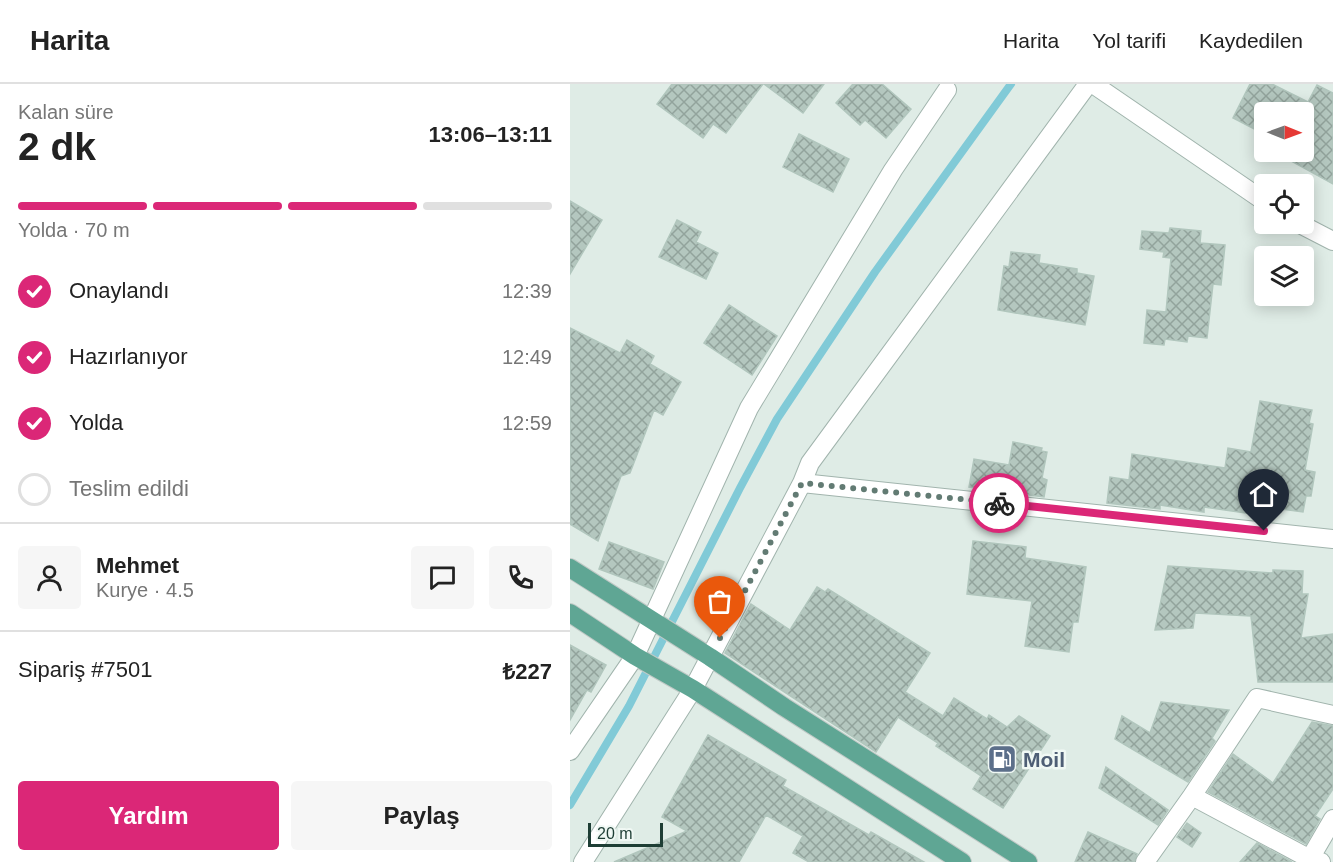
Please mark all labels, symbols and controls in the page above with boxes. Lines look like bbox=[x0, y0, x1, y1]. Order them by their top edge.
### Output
text: Harita bbox=[30, 25, 109, 56]
text: Harita bbox=[1003, 29, 1059, 52]
text: Yol tarifi bbox=[1092, 29, 1166, 52]
text: Kaydedilen bbox=[1199, 29, 1303, 52]
text: Kalan süre bbox=[18, 101, 114, 123]
north arrow bbox=[1254, 102, 1314, 162]
map controls bbox=[1254, 102, 1314, 306]
text: 13:06–13:11 bbox=[428, 122, 552, 147]
text: 2 dk bbox=[18, 125, 96, 168]
button: locate bbox=[1254, 174, 1314, 234]
text: Yolda · 70 m bbox=[18, 219, 130, 241]
button: layers bbox=[1254, 246, 1314, 306]
icon: check bbox=[18, 275, 51, 308]
text: Onaylandı bbox=[69, 278, 169, 303]
text: 12:39 bbox=[502, 280, 552, 302]
icon: check bbox=[18, 341, 51, 374]
text: Hazırlanıyor bbox=[69, 344, 188, 369]
text: 12:49 bbox=[502, 346, 552, 368]
icon: check bbox=[18, 407, 51, 440]
text: Yolda bbox=[69, 410, 123, 435]
text: 12:59 bbox=[502, 412, 552, 434]
pin bbox=[1238, 469, 1289, 531]
courier bbox=[969, 473, 1029, 533]
text: Teslim edildi bbox=[69, 476, 189, 501]
icon: home bbox=[1247, 478, 1280, 511]
icon: bike bbox=[983, 487, 1016, 520]
button: person bbox=[18, 546, 81, 609]
button: chat bbox=[411, 546, 474, 609]
button: phone bbox=[489, 546, 552, 609]
text: Mehmet bbox=[96, 553, 179, 578]
pin bbox=[694, 576, 745, 638]
text: Kurye · 4.5 bbox=[96, 579, 194, 601]
icon: bag bbox=[703, 585, 736, 618]
text: Sipariş #7501 bbox=[18, 657, 153, 682]
text: ₺227 bbox=[503, 659, 552, 684]
fuel station icon: Moil bbox=[986, 743, 1018, 775]
place label: Moil bbox=[1023, 748, 1065, 771]
button: Yardım bbox=[18, 781, 279, 850]
button: Paylaş bbox=[291, 781, 552, 850]
scale bar bbox=[588, 820, 663, 848]
text: 20 m bbox=[597, 825, 633, 842]

